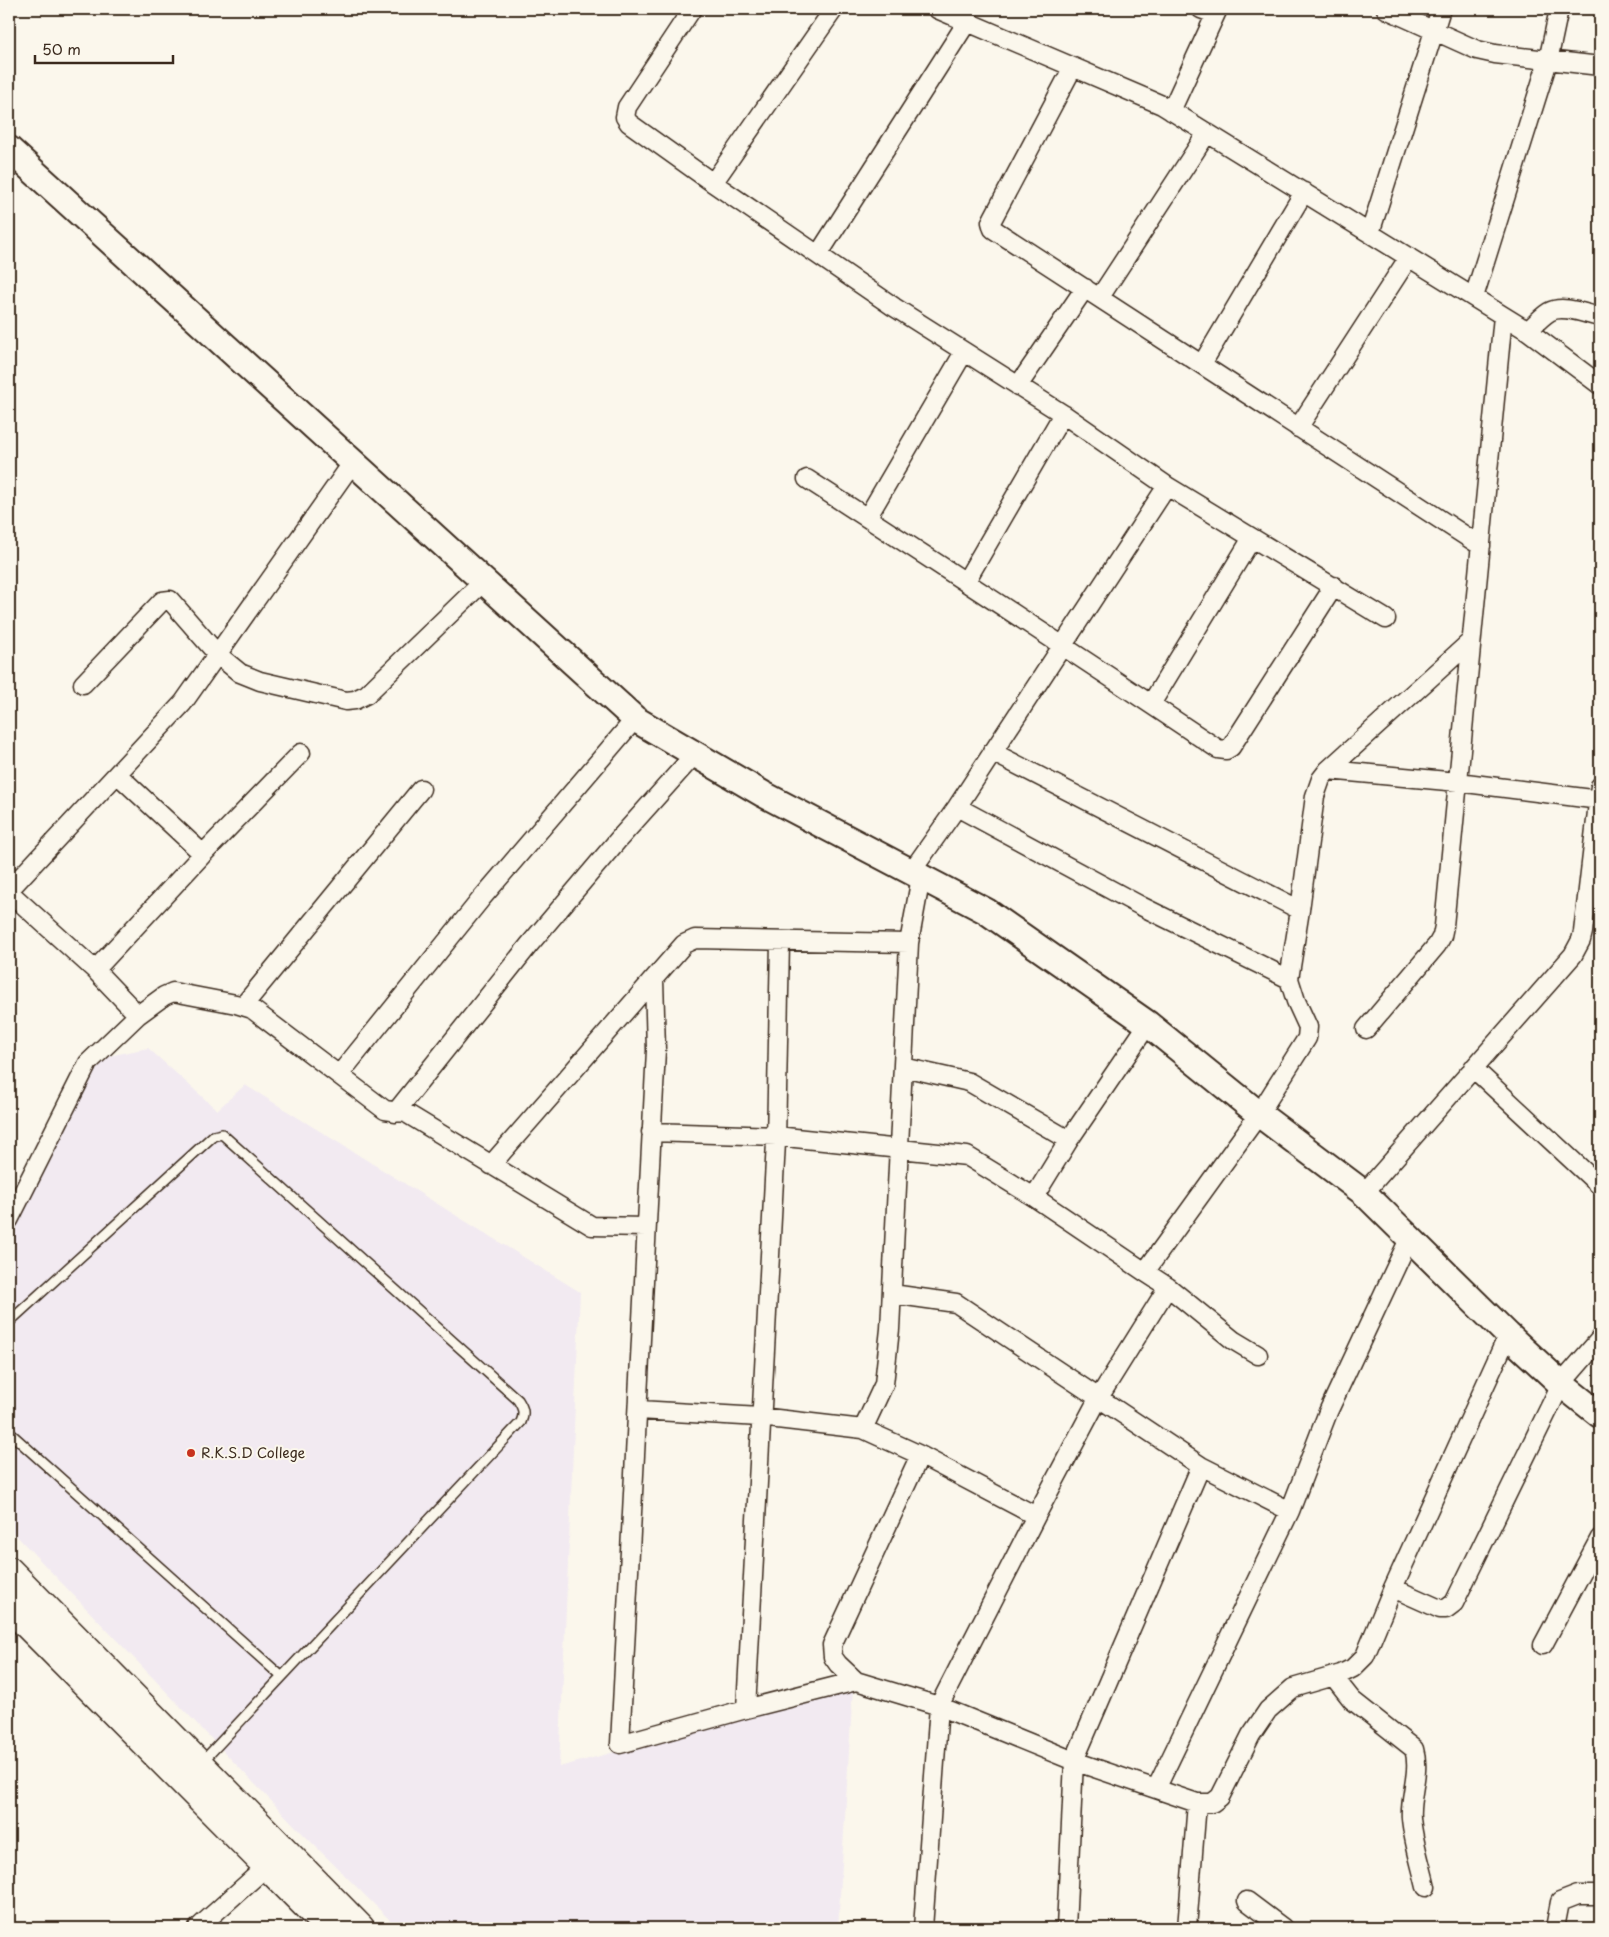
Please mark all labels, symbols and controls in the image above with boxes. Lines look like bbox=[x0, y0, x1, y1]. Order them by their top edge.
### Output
scale bar bbox=[35, 32, 172, 64]
text: 50 m bbox=[42, 37, 81, 60]
place label: R.K.S.D College bbox=[201, 1442, 306, 1463]
marker: R.K.S.D College bbox=[185, 1447, 197, 1459]

